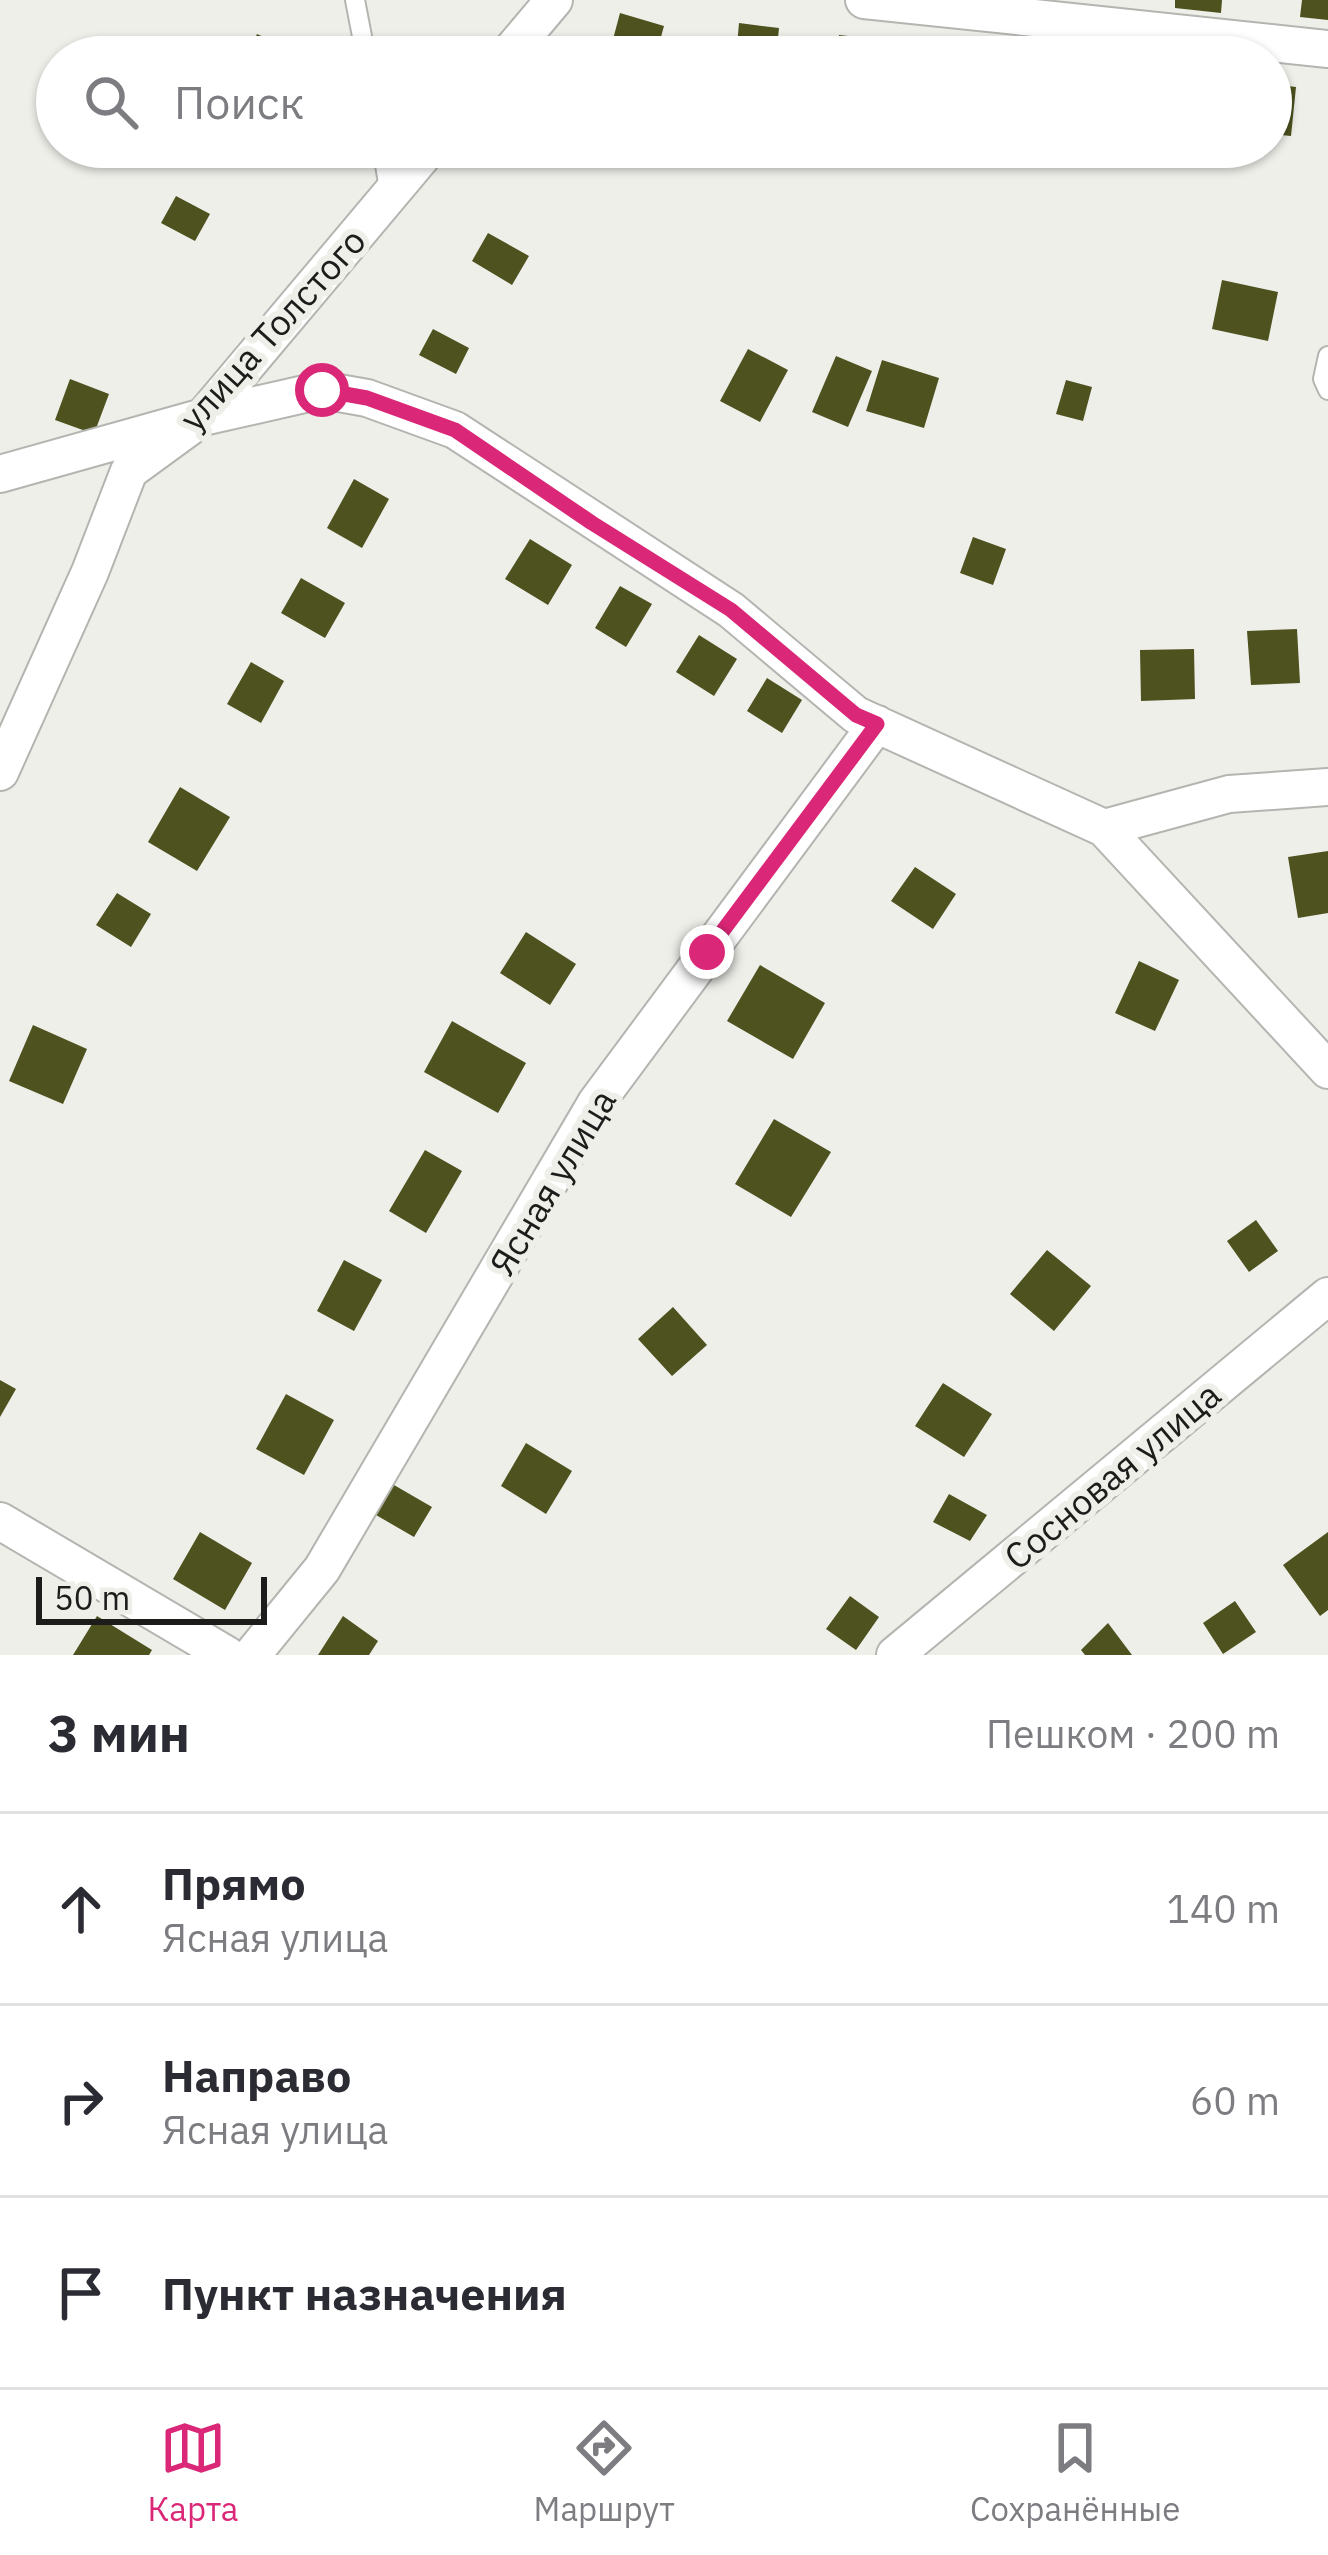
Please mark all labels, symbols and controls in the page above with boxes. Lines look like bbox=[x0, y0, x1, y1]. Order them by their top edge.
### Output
search box bbox=[36, 36, 1292, 168]
icon: search bbox=[78, 69, 144, 135]
text: Поиск bbox=[174, 73, 304, 131]
street label: улица Толстого bbox=[169, 218, 375, 440]
route start bbox=[295, 363, 349, 417]
route end bbox=[680, 925, 734, 979]
street label: Ясная улица bbox=[478, 1080, 626, 1284]
street label: Сосновая улица bbox=[994, 1371, 1230, 1579]
scale bar bbox=[36, 1571, 267, 1624]
text: 50 m bbox=[54, 1576, 130, 1619]
text: 3 мин bbox=[48, 1700, 190, 1766]
text: Пешком · 200 m bbox=[986, 1708, 1280, 1759]
text: Прямо bbox=[162, 1854, 306, 1912]
icon: ahead bbox=[48, 1876, 114, 1942]
text: 140 m bbox=[1167, 1883, 1280, 1934]
text: Ясная улица bbox=[162, 1912, 388, 1963]
text: Направо bbox=[162, 2046, 351, 2104]
icon: right bbox=[48, 2068, 114, 2134]
text: 60 m bbox=[1190, 2075, 1280, 2126]
text: Ясная улица bbox=[162, 2104, 388, 2155]
icon: arrive bbox=[48, 2260, 114, 2326]
text: Пункт назначения bbox=[162, 2264, 567, 2322]
tab: Карта bbox=[148, 2415, 238, 2530]
tab: Маршрут bbox=[534, 2415, 675, 2530]
tab: Сохранённые bbox=[970, 2415, 1180, 2530]

